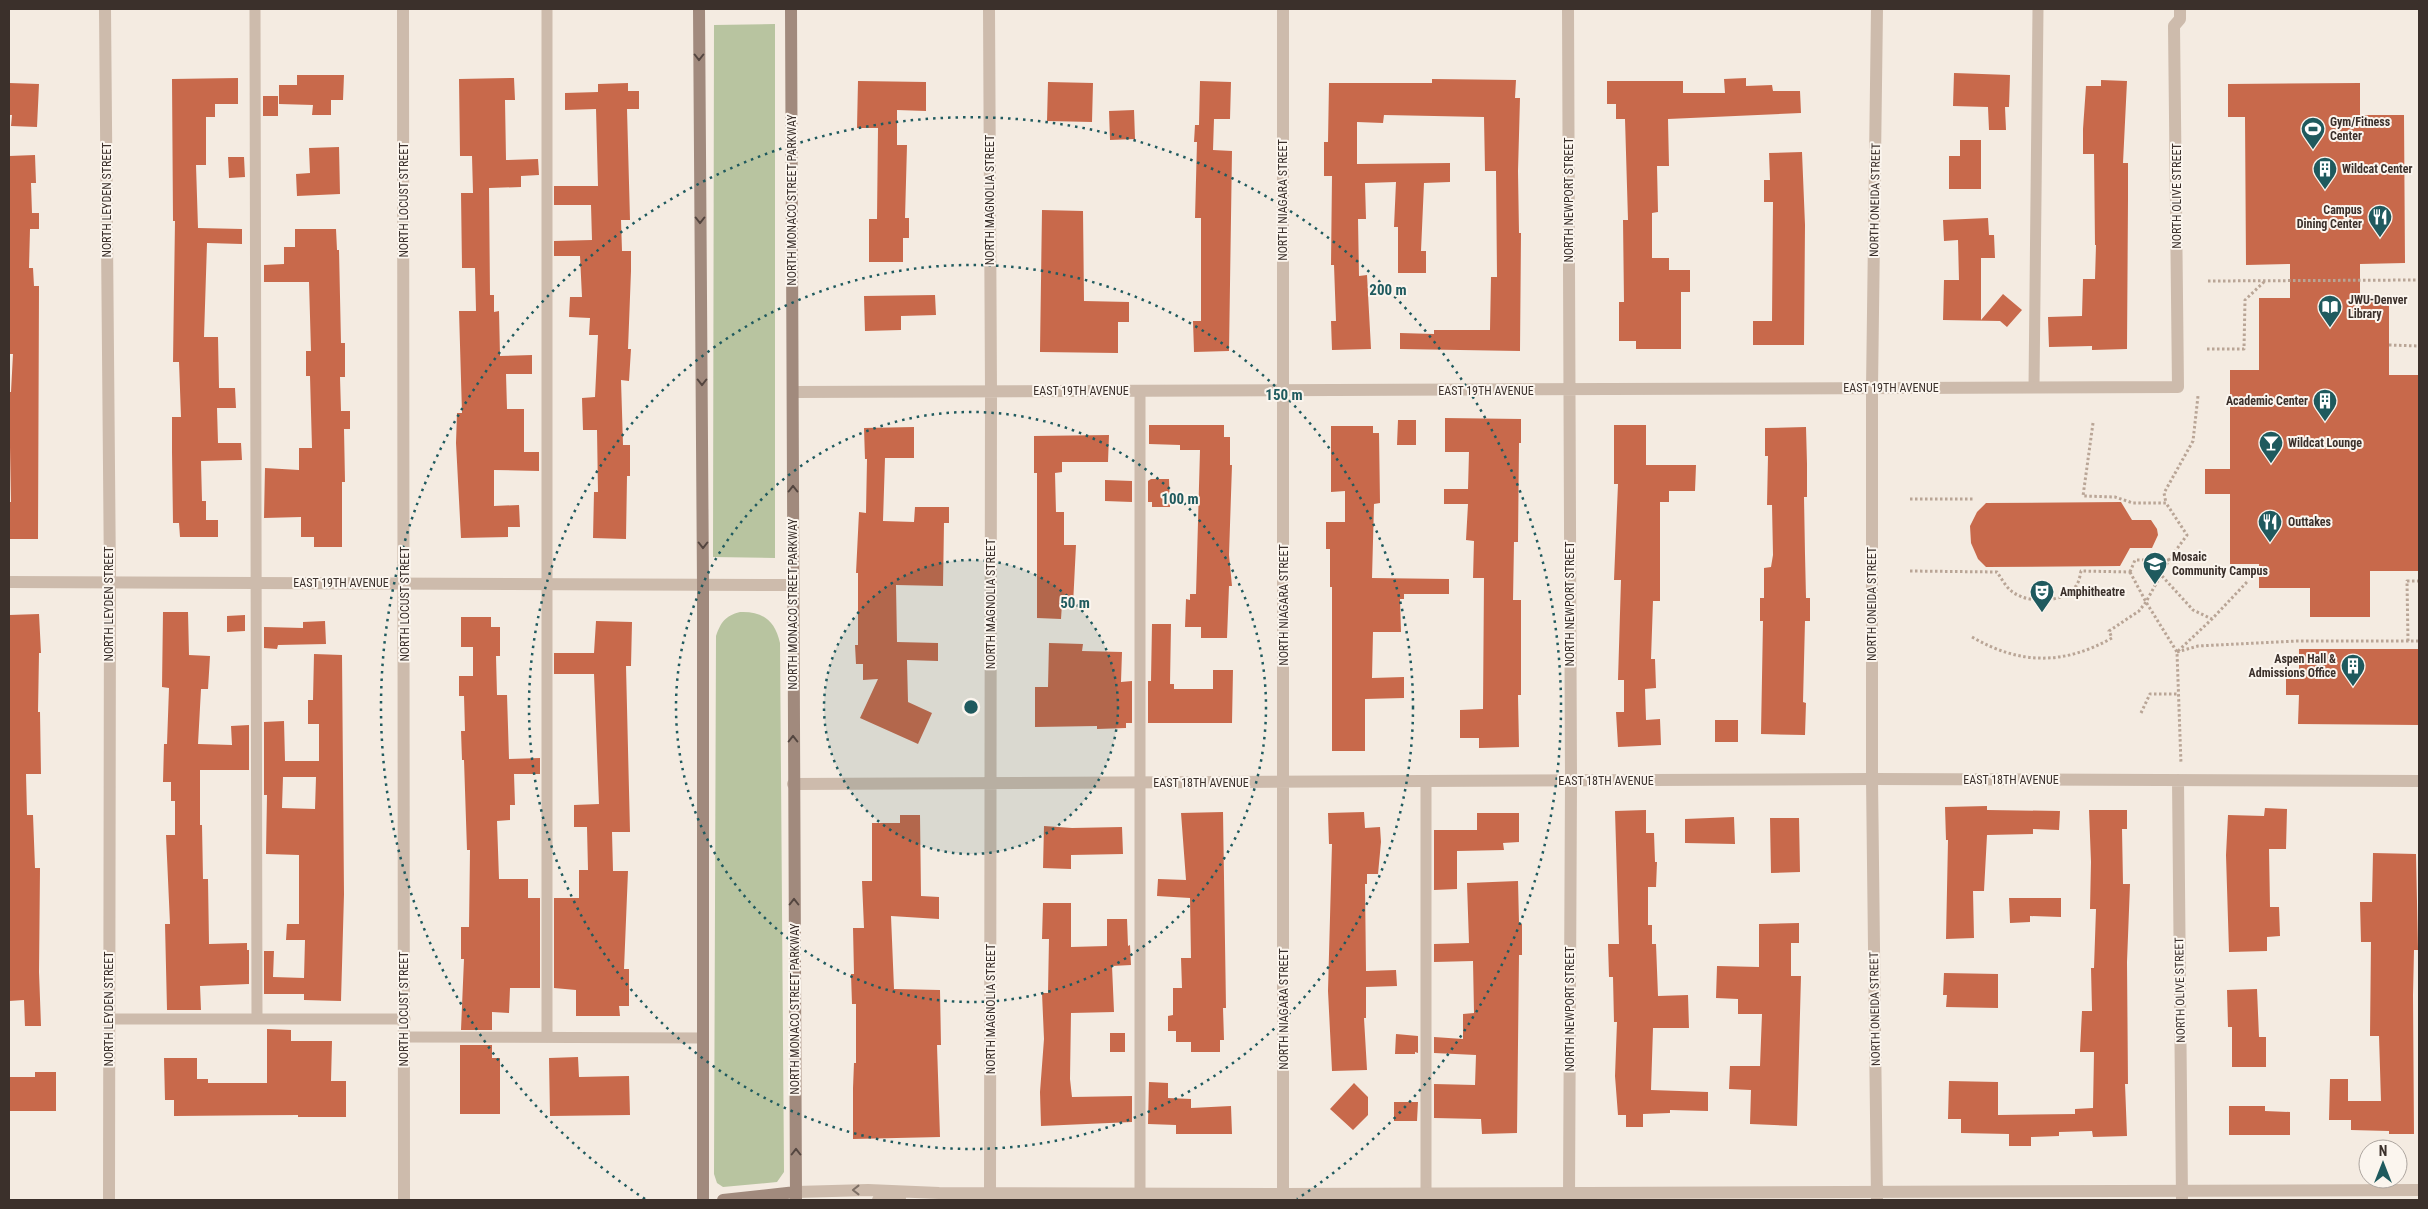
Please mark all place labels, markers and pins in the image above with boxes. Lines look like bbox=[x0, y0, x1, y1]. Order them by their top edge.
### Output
place label: Gym/Fitness Center bbox=[2330, 115, 2391, 143]
sports icon: Gym/Fitness Center bbox=[2300, 116, 2326, 150]
building icon: Wildcat Center bbox=[2312, 156, 2338, 190]
place label: Wildcat Center bbox=[2342, 162, 2413, 176]
place label: Campus Dining Center bbox=[2297, 203, 2363, 231]
restaurant icon: Campus Dining Center bbox=[2367, 204, 2393, 238]
place label: JWU-Denver Library bbox=[2348, 293, 2408, 321]
library icon: JWU-Denver Library bbox=[2317, 294, 2343, 328]
building icon: Academic Center bbox=[2312, 388, 2338, 422]
place label: Academic Center bbox=[2226, 394, 2308, 408]
bar icon: Wildcat Lounge bbox=[2258, 430, 2284, 464]
place label: Wildcat Lounge bbox=[2288, 436, 2362, 450]
restaurant icon: Outtakes bbox=[2257, 509, 2283, 543]
place label: Outtakes bbox=[2288, 515, 2332, 529]
place label: Mosaic Community Campus bbox=[2172, 550, 2268, 578]
school or university icon: Mosaic Community Campus bbox=[2142, 551, 2168, 585]
theatre icon: Amphitheatre bbox=[2029, 579, 2055, 613]
place label: Amphitheatre bbox=[2060, 585, 2125, 599]
place label: Aspen Hall & Admissions Office bbox=[2249, 652, 2336, 680]
building icon: Aspen Hall & Admissions Office bbox=[2340, 653, 2366, 687]
centre of rings bbox=[962, 698, 980, 716]

